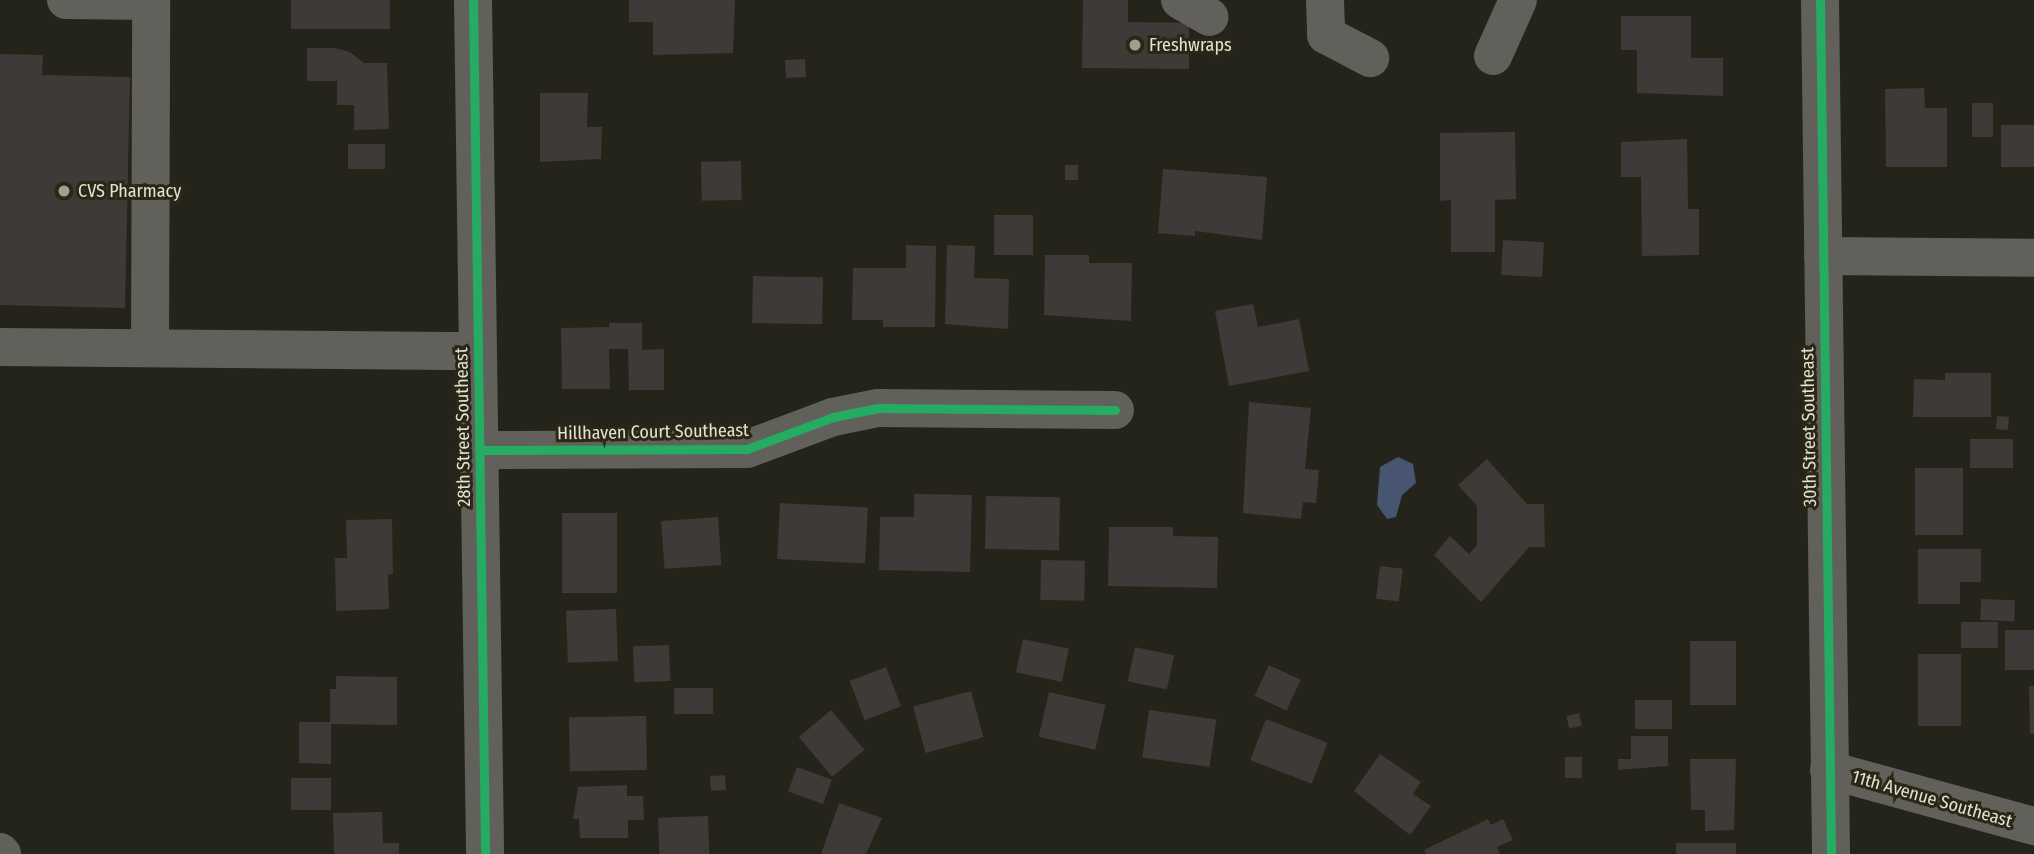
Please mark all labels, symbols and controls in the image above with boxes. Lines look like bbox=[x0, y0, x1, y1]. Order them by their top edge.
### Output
place label: Freshwraps bbox=[1149, 34, 1232, 56]
marker: Freshwraps bbox=[1127, 37, 1143, 53]
place label: CVS Pharmacy bbox=[78, 180, 181, 202]
marker: CVS Pharmacy bbox=[56, 183, 72, 199]
street label: 28th Street Southeast bbox=[451, 347, 475, 507]
street label: 30th Street Southeast bbox=[1797, 347, 1821, 507]
street label: Hillhaven Court Southeast bbox=[557, 420, 749, 444]
street label: 11th Avenue Southeast bbox=[1849, 766, 2015, 832]

